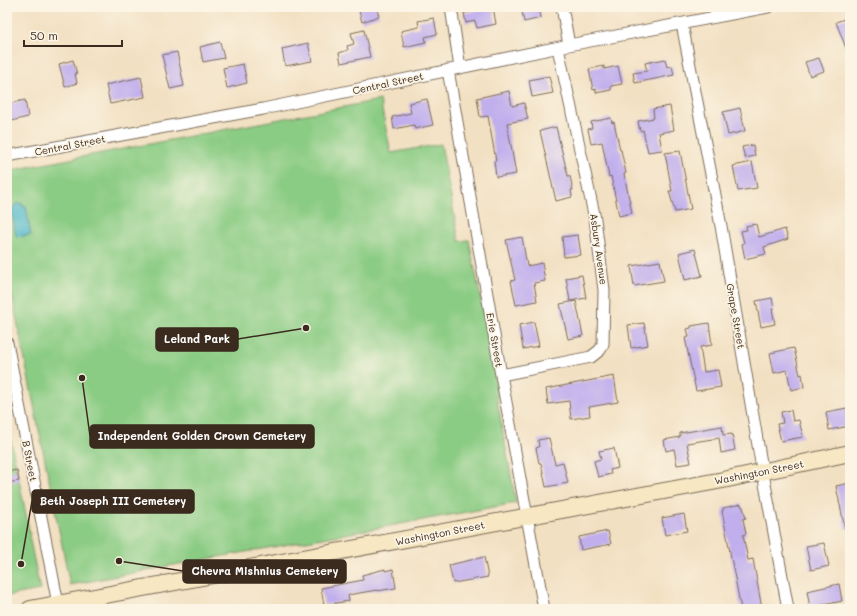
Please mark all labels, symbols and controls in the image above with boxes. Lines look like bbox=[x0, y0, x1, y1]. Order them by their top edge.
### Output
scale bar bbox=[24, 22, 122, 48]
text: 50 m bbox=[30, 27, 58, 43]
street label: Central Street bbox=[351, 69, 425, 97]
street label: Central Street bbox=[33, 131, 107, 159]
street label: Asbury Avenue bbox=[587, 213, 611, 285]
street label: Grape Street bbox=[723, 282, 749, 350]
street label: Erie Street bbox=[483, 312, 507, 368]
callout: Leland Park bbox=[156, 328, 238, 351]
text: Leland Park bbox=[164, 331, 230, 346]
callout: Independent Golden Crown Cemetery bbox=[90, 425, 314, 448]
text: Independent Golden Crown Cemetery bbox=[98, 428, 306, 443]
street label: B Street bbox=[19, 439, 41, 483]
street label: Washington Street bbox=[713, 456, 805, 488]
callout: Beth Joseph III Cemetery bbox=[32, 490, 194, 513]
text: Beth Joseph III Cemetery bbox=[40, 493, 186, 508]
street label: Washington Street bbox=[394, 517, 486, 549]
callout: Chevra Mishnius Cemetery bbox=[183, 560, 346, 583]
text: Chevra Mishnius Cemetery bbox=[191, 563, 339, 578]

